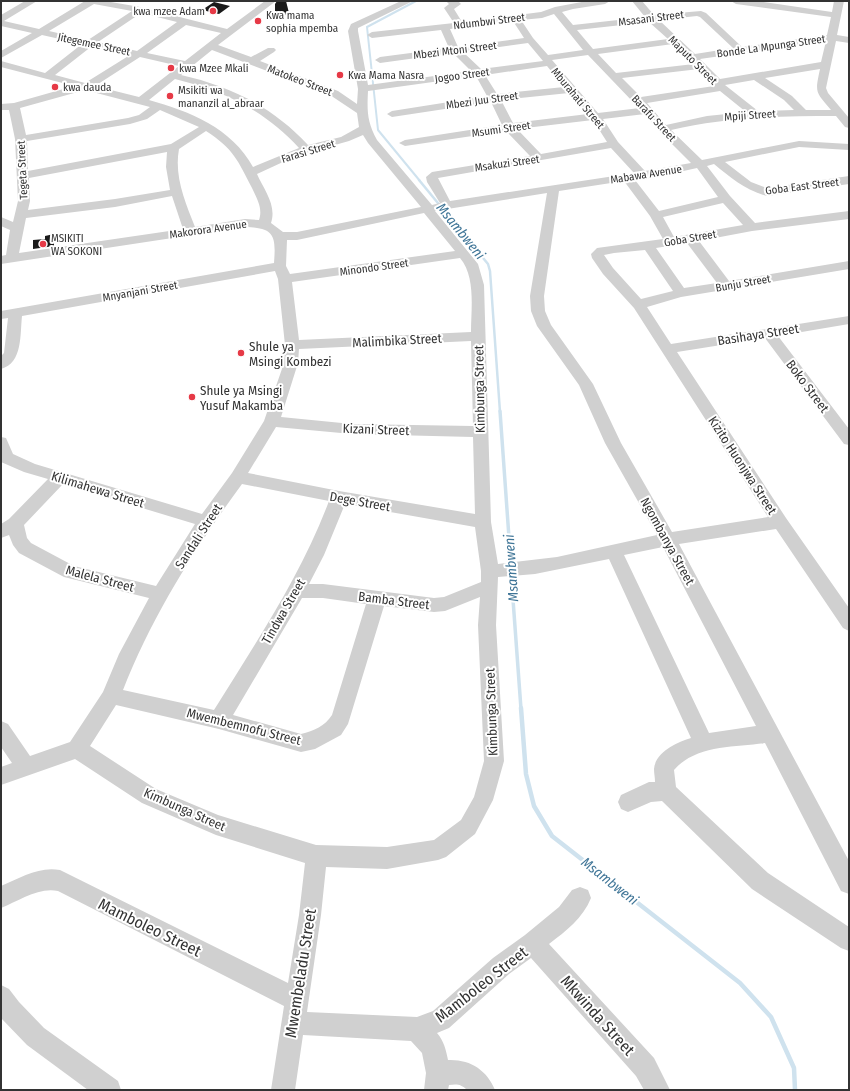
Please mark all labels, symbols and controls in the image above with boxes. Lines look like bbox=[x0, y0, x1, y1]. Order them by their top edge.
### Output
place label: kwa mzee Adam bbox=[133, 5, 205, 18]
marker: kwa mzee Adam bbox=[208, 6, 218, 16]
street label: Msasani Street bbox=[618, 8, 685, 29]
place label: Kwa mama sophia mpemba bbox=[266, 9, 338, 35]
street label: Ndumbwi Street bbox=[452, 11, 526, 32]
marker: Kwa mama sophia mpemba bbox=[253, 16, 263, 26]
street label: Jitegemee Street bbox=[56, 30, 132, 59]
street label: Bonde La Mpunga Street bbox=[716, 32, 827, 61]
street label: Maputo Street bbox=[666, 33, 720, 88]
street label: Mbezi Mtoni Street bbox=[413, 39, 498, 62]
place label: kwa Mzee Mkali bbox=[179, 62, 249, 75]
street label: Matokeo Street bbox=[266, 62, 334, 99]
marker: kwa Mzee Mkali bbox=[166, 63, 176, 73]
street label: Jogoo Street bbox=[434, 65, 491, 86]
street label: Mburahati Street bbox=[548, 65, 607, 132]
place label: Kwa Mama Nasra bbox=[348, 69, 424, 82]
marker: Kwa Mama Nasra bbox=[335, 70, 345, 80]
place label: kwa dauda bbox=[63, 81, 112, 94]
marker: kwa dauda bbox=[50, 82, 60, 92]
place label: Msikiti wa mananzil al_abraar bbox=[178, 84, 264, 110]
street label: Mbezi Juu Street bbox=[445, 89, 519, 112]
marker: Msikiti wa mananzil al_abraar bbox=[165, 91, 175, 101]
street label: Barafu Street bbox=[629, 92, 679, 145]
street label: Mpiji Street bbox=[724, 107, 777, 124]
street label: Msumi Street bbox=[471, 119, 532, 140]
street label: Farasi Street bbox=[280, 137, 337, 166]
street label: Tegeta Street bbox=[14, 140, 31, 200]
street label: Msakuzi Street bbox=[474, 152, 541, 174]
street label: Mabawa Avenue bbox=[609, 162, 683, 187]
street label: Goba East Street bbox=[764, 175, 840, 197]
water label: Msambweni bbox=[433, 200, 489, 263]
street label: Makorora Avenue bbox=[169, 218, 248, 241]
street label: Goba Street bbox=[663, 227, 718, 249]
place label: MSIKITI WA SOKONI bbox=[51, 232, 102, 258]
marker: MSIKITI WA SOKONI bbox=[38, 239, 48, 249]
street label: Minondo Street bbox=[339, 256, 410, 279]
street label: Bunju Street bbox=[715, 272, 772, 295]
street label: Mnyanjani Street bbox=[102, 278, 179, 304]
street label: Basihaya Street bbox=[716, 321, 801, 348]
street label: Malimbika Street bbox=[352, 331, 443, 350]
place label: Shule ya Msingi Kombezi bbox=[249, 339, 332, 369]
street label: Kimbunga Street bbox=[471, 344, 488, 433]
marker: Shule ya Msingi Kombezi bbox=[236, 348, 246, 358]
street label: Boko Street bbox=[783, 357, 833, 416]
place label: Shule ya Msingi Yusuf Makamba bbox=[200, 383, 283, 413]
marker: Shule ya Msingi Yusuf Makamba bbox=[187, 392, 197, 402]
street label: Kizito Huonjwa Street bbox=[705, 413, 780, 518]
street label: Kizani Street bbox=[342, 421, 410, 438]
street label: Kilimahewa Street bbox=[50, 468, 147, 511]
street label: Dege Street bbox=[328, 489, 392, 514]
street label: Ngombanya Street bbox=[637, 495, 698, 588]
street label: Sandali Street bbox=[172, 500, 225, 572]
water label: Msambweni bbox=[501, 533, 522, 602]
street label: Malela Street bbox=[64, 562, 136, 595]
street label: Tindwa Street bbox=[259, 575, 309, 647]
street label: Bamba Street bbox=[357, 589, 431, 612]
street label: Kimbunga Street bbox=[482, 667, 501, 756]
street label: Mwembemnofu Street bbox=[185, 705, 303, 748]
street label: Kimbunga Street bbox=[142, 785, 229, 835]
water label: Msambweni bbox=[578, 854, 642, 909]
street label: Mamboleo Street bbox=[95, 894, 205, 961]
street label: Mwembeladu Street bbox=[281, 906, 320, 1039]
street label: Mamboleo Street bbox=[431, 942, 532, 1026]
street label: Mkwinda Street bbox=[557, 971, 639, 1060]

